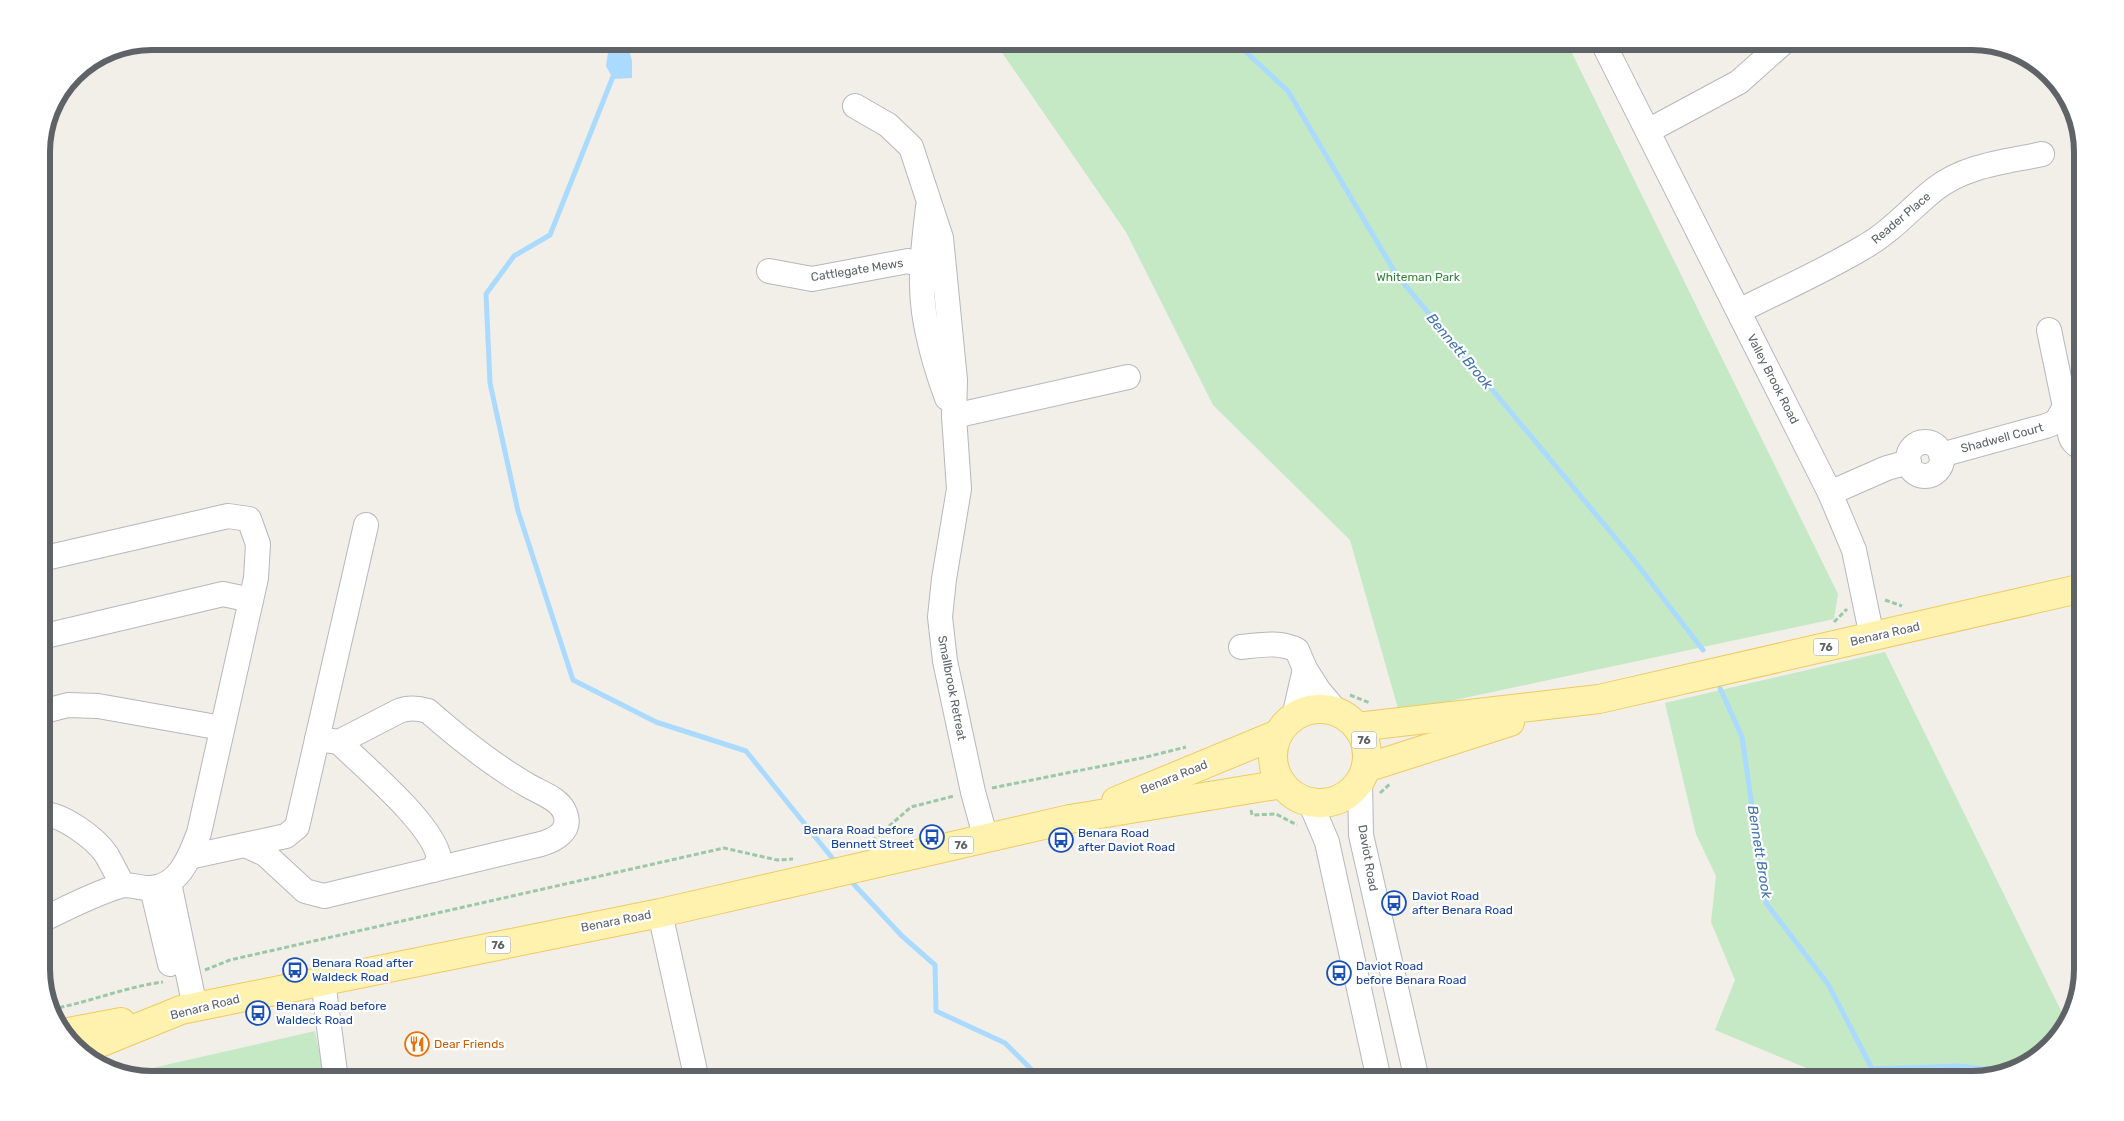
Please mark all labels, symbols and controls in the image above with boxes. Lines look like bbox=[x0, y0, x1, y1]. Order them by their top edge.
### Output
street label: Reader Place bbox=[1869, 189, 1934, 247]
street label: Cattlegate Mews bbox=[810, 256, 904, 284]
park label: Whiteman Park bbox=[1376, 270, 1461, 284]
water label: Bennett Brook bbox=[1423, 310, 1497, 393]
street label: Valley Brook Road bbox=[1744, 332, 1802, 426]
street label: Shadwell Court bbox=[1959, 420, 2045, 456]
street label: Benara Road bbox=[1849, 619, 1921, 649]
street label: Smallbrook Retreat bbox=[935, 634, 969, 742]
road number: 76 bbox=[1814, 638, 1838, 656]
road number: 76 bbox=[1352, 732, 1376, 748]
street label: Benara Road bbox=[1138, 757, 1210, 797]
water label: Bennett Brook bbox=[1744, 804, 1775, 901]
place label: Benara Road before Bennett Street bbox=[804, 823, 914, 851]
bus stop icon: Benara Road before Bennett Street bbox=[919, 824, 945, 850]
street label: Daviot Road bbox=[1355, 824, 1381, 892]
place label: Benara Road after Daviot Road bbox=[1078, 826, 1175, 854]
bus stop icon: Benara Road after Daviot Road bbox=[1048, 827, 1074, 853]
road number: 76 bbox=[948, 836, 974, 854]
place label: Daviot Road after Benara Road bbox=[1412, 889, 1513, 917]
bus stop icon: Daviot Road after Benara Road bbox=[1381, 890, 1407, 916]
street label: Benara Road bbox=[580, 907, 652, 935]
road number: 76 bbox=[486, 936, 510, 954]
place label: Benara Road after Waldeck Road bbox=[312, 956, 414, 984]
bus stop icon: Benara Road after Waldeck Road bbox=[282, 957, 308, 983]
place label: Daviot Road before Benara Road bbox=[1356, 959, 1466, 987]
bus stop icon: Daviot Road before Benara Road bbox=[1326, 960, 1352, 986]
street label: Benara Road bbox=[169, 992, 241, 1022]
place label: Benara Road before Waldeck Road bbox=[276, 999, 387, 1027]
bus stop icon: Benara Road before Waldeck Road bbox=[245, 1000, 271, 1026]
restaurant icon: Dear Friends bbox=[404, 1031, 430, 1057]
place label: Dear Friends bbox=[434, 1037, 504, 1051]

